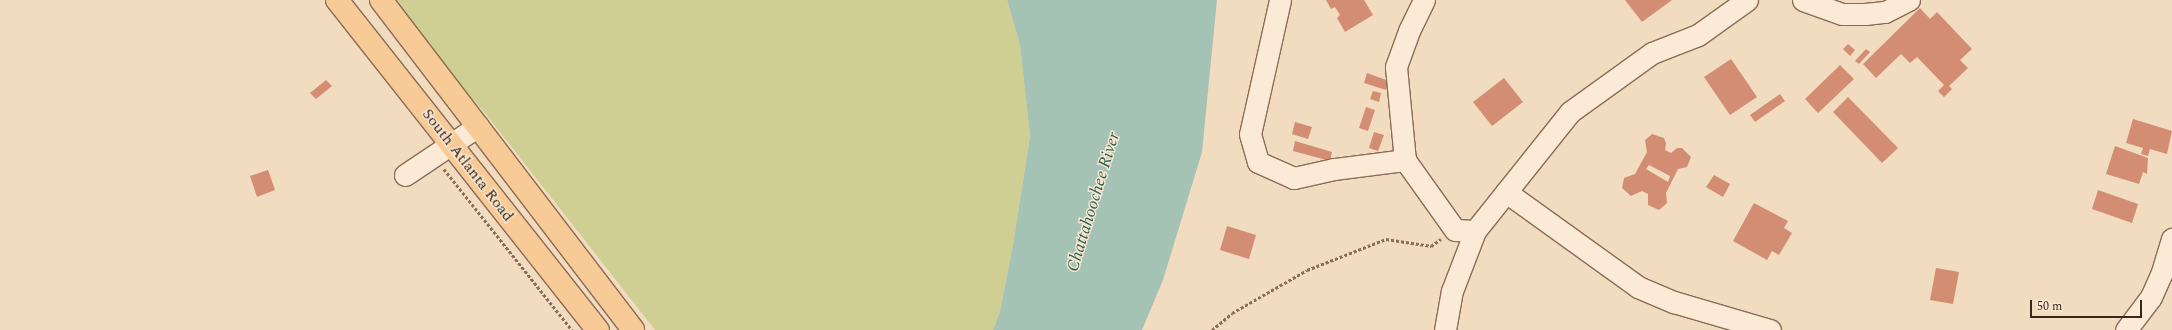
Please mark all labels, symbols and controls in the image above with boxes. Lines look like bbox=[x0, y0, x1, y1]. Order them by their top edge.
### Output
street label: South Atlanta Road bbox=[418, 105, 518, 225]
water label: Chattahoochee River bbox=[1063, 130, 1125, 274]
scale bar bbox=[2032, 292, 2144, 318]
text: 50 m bbox=[2037, 297, 2062, 316]

